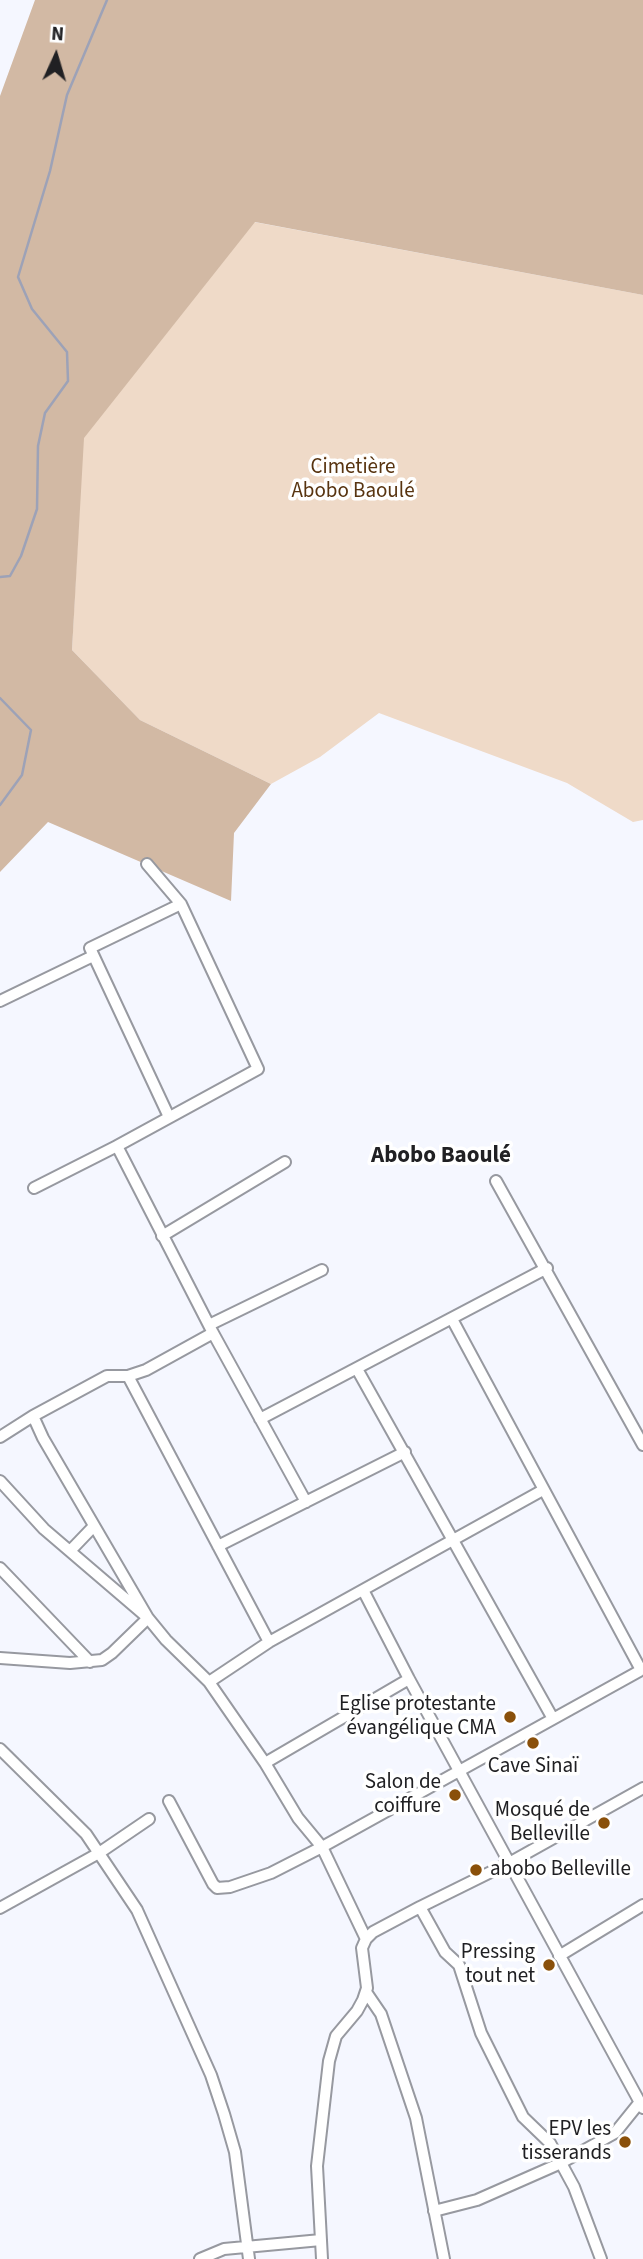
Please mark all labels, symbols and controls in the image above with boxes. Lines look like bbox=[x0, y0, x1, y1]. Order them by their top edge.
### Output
north arrow bbox=[21, 21, 91, 91]
text: N bbox=[50, 21, 65, 48]
park label: Cimetière Abobo Baoulé bbox=[291, 455, 415, 505]
district label: Abobo Baoulé bbox=[371, 1143, 511, 1171]
place label: Eglise protestante évangélique CMA bbox=[339, 1692, 496, 1742]
marker: Eglise protestante évangélique CMA bbox=[502, 1709, 518, 1725]
marker: Cave Sinaï bbox=[525, 1735, 541, 1751]
place label: Cave Sinaï bbox=[488, 1754, 578, 1780]
place label: Salon de coiffure bbox=[365, 1770, 441, 1820]
marker: Salon de coiffure bbox=[447, 1787, 463, 1803]
place label: Mosqué de Belleville bbox=[495, 1798, 590, 1848]
marker: Mosqué de Belleville bbox=[596, 1815, 612, 1831]
place label: abobo Belleville bbox=[490, 1857, 631, 1883]
marker: abobo Belleville bbox=[468, 1862, 484, 1878]
place label: Pressing tout net bbox=[461, 1940, 535, 1990]
marker: Pressing tout net bbox=[541, 1957, 557, 1973]
place label: EPV les tisserands bbox=[521, 2117, 611, 2167]
marker: EPV les tisserands bbox=[617, 2134, 633, 2150]

